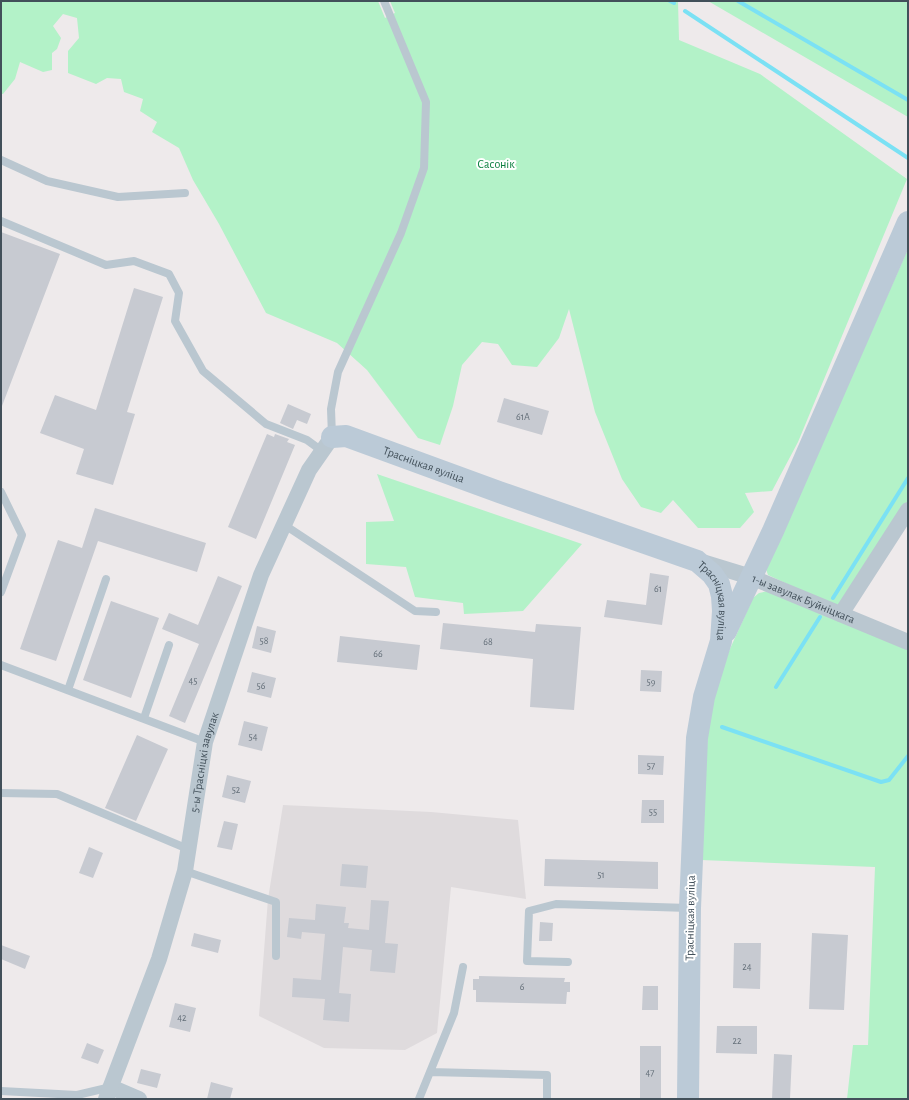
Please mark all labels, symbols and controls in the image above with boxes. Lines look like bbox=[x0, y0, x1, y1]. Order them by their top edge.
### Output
park label: Сасонік bbox=[477, 158, 515, 170]
house number: 61А bbox=[516, 412, 530, 422]
street label: Трасніцкая вуліца bbox=[382, 444, 467, 485]
street label: Трасніцкая вуліца bbox=[696, 559, 729, 642]
street label: 1-ы завулак Буйніцкага bbox=[750, 572, 857, 626]
house number: 61 bbox=[654, 584, 662, 594]
house number: 58 bbox=[260, 636, 269, 646]
house number: 68 bbox=[483, 637, 493, 647]
house number: 66 bbox=[373, 649, 383, 659]
house number: 45 bbox=[189, 676, 198, 686]
house number: 59 bbox=[647, 677, 656, 687]
house number: 56 bbox=[257, 681, 266, 691]
street label: 5-ы Трасніцкі завулак bbox=[188, 710, 221, 813]
house number: 54 bbox=[249, 732, 258, 742]
house number: 57 bbox=[647, 761, 655, 771]
house number: 52 bbox=[232, 785, 241, 795]
house number: 55 bbox=[649, 807, 657, 817]
house number: 51 bbox=[597, 870, 605, 880]
street label: Трасніцкая вуліца bbox=[683, 875, 698, 961]
house number: 24 bbox=[742, 962, 752, 972]
house number: 6 bbox=[520, 982, 525, 992]
house number: 42 bbox=[177, 1013, 187, 1023]
house number: 22 bbox=[732, 1036, 742, 1046]
house number: 47 bbox=[646, 1068, 654, 1078]

